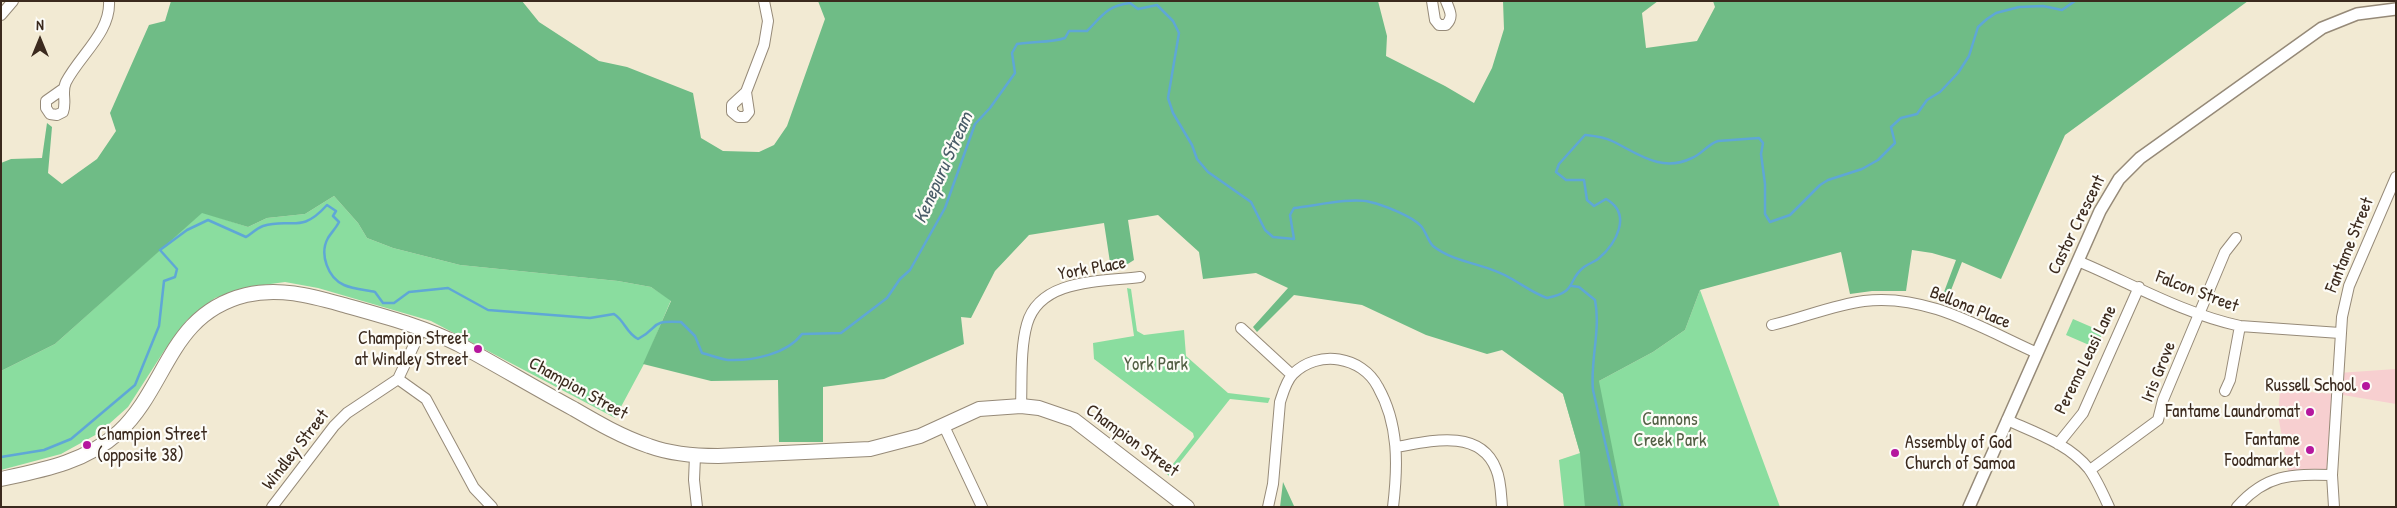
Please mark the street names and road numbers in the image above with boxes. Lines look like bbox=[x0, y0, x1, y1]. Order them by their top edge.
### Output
street label: Castor Crescent bbox=[2044, 172, 2110, 278]
street label: Fantame Street bbox=[2321, 194, 2379, 296]
street label: York Place bbox=[1056, 252, 1128, 286]
street label: Falcon Street bbox=[2153, 266, 2241, 318]
street label: Bellona Place bbox=[1926, 282, 2014, 334]
street label: Perema Leasi Lane bbox=[2050, 302, 2122, 418]
street label: Iris Grove bbox=[2137, 339, 2181, 405]
street label: Champion Street bbox=[525, 353, 631, 425]
street label: Champion Street bbox=[1081, 400, 1183, 482]
street label: Windley Street bbox=[258, 406, 334, 494]

